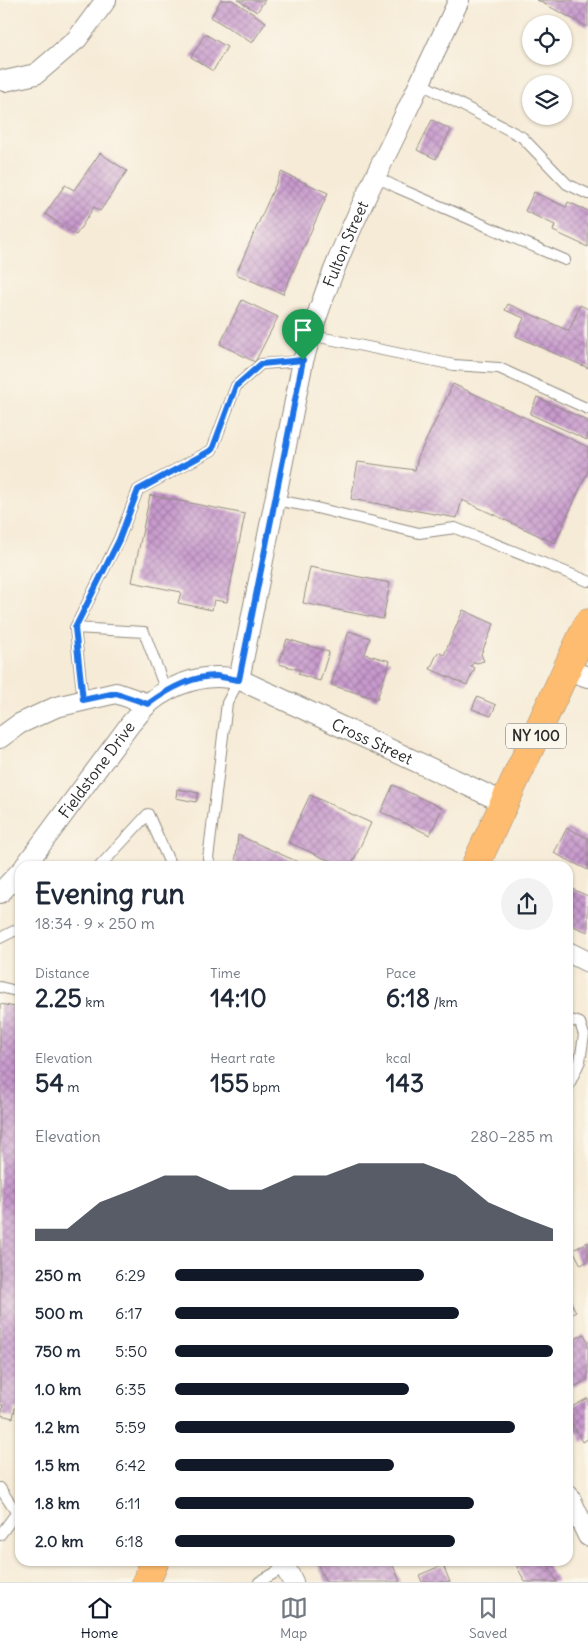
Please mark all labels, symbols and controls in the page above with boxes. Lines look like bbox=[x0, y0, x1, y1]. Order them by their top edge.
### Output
map controls bbox=[522, 15, 572, 125]
button: locate bbox=[522, 15, 572, 65]
button: layers bbox=[522, 75, 572, 125]
street label: Fulton Street bbox=[318, 197, 373, 290]
pin bbox=[282, 309, 324, 360]
icon: arrive bbox=[289, 316, 317, 344]
street label: Cross Street bbox=[329, 714, 416, 769]
street label: Fieldstone Drive bbox=[54, 717, 139, 822]
road number: NY 100 bbox=[506, 724, 566, 748]
text: Evening run bbox=[35, 876, 185, 912]
button: share bbox=[501, 878, 553, 930]
text: 18:34 · 9 × 250 m bbox=[35, 913, 155, 933]
text: Distance bbox=[35, 964, 90, 982]
text: Time bbox=[210, 964, 241, 982]
text: Pace bbox=[386, 964, 416, 982]
text: 2.25 bbox=[35, 982, 82, 1014]
text: 14:10 bbox=[210, 982, 267, 1014]
text: 6:18 bbox=[386, 982, 430, 1014]
text: km bbox=[82, 993, 105, 1011]
text: /km bbox=[430, 993, 458, 1011]
text: Elevation bbox=[35, 1049, 92, 1067]
text: Heart rate bbox=[210, 1049, 275, 1067]
text: kcal bbox=[386, 1049, 411, 1067]
text: 54 bbox=[35, 1067, 64, 1099]
text: 155 bbox=[210, 1067, 249, 1099]
text: 143 bbox=[386, 1067, 424, 1099]
text: m bbox=[64, 1078, 79, 1096]
text: bpm bbox=[249, 1078, 280, 1096]
text: Elevation bbox=[35, 1126, 101, 1146]
text: 280–285 m bbox=[470, 1126, 553, 1146]
text: 250 m bbox=[35, 1265, 81, 1285]
text: 6:29 bbox=[115, 1265, 146, 1285]
text: 500 m bbox=[35, 1303, 83, 1323]
text: 6:17 bbox=[115, 1303, 142, 1323]
text: 750 m bbox=[35, 1341, 80, 1361]
text: 5:50 bbox=[115, 1341, 148, 1361]
text: 1.0 km bbox=[35, 1379, 81, 1399]
text: 6:35 bbox=[115, 1379, 146, 1399]
text: 1.2 km bbox=[35, 1417, 79, 1437]
text: 5:59 bbox=[115, 1417, 146, 1437]
text: 1.5 km bbox=[35, 1455, 80, 1475]
text: 6:42 bbox=[115, 1455, 146, 1475]
text: 1.8 km bbox=[35, 1493, 80, 1513]
text: 6:11 bbox=[115, 1493, 141, 1513]
text: 2.0 km bbox=[35, 1531, 84, 1551]
text: 6:18 bbox=[115, 1531, 143, 1551]
tab: Home bbox=[81, 1594, 118, 1642]
tab: Map bbox=[280, 1594, 308, 1642]
tab: Saved bbox=[469, 1594, 507, 1642]

